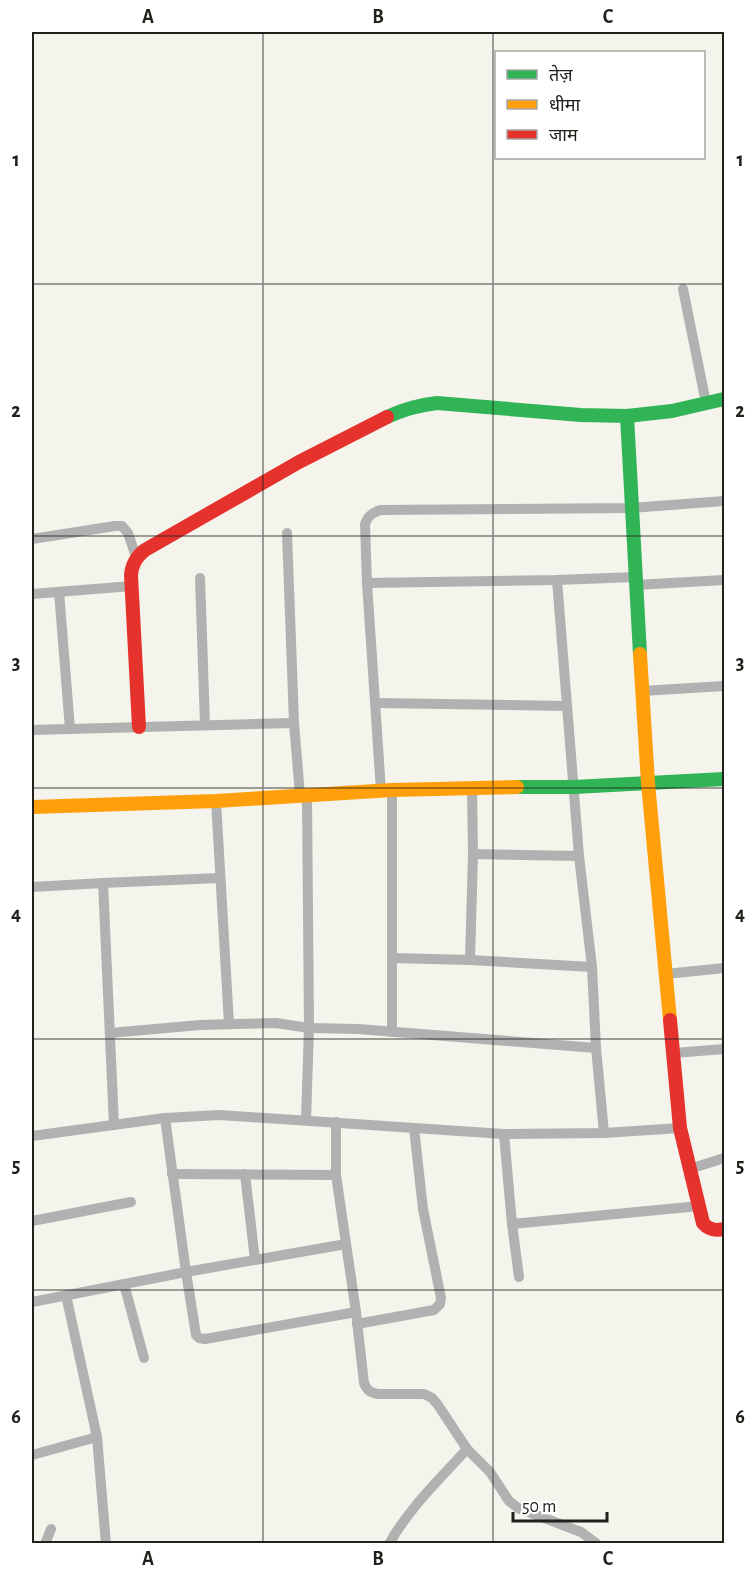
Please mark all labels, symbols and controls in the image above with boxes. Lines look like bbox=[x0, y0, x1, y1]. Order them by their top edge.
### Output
text: A bbox=[142, 7, 154, 27]
text: B bbox=[372, 7, 384, 27]
text: C bbox=[603, 7, 614, 27]
legend bbox=[495, 51, 705, 159]
text: तेज़ bbox=[549, 64, 573, 85]
text: धीमा bbox=[549, 95, 580, 115]
text: जाम bbox=[549, 127, 579, 145]
text: 1 bbox=[12, 150, 20, 170]
text: 1 bbox=[736, 150, 744, 170]
text: 2 bbox=[11, 401, 21, 421]
text: 2 bbox=[735, 401, 745, 421]
text: 3 bbox=[12, 653, 20, 673]
text: 3 bbox=[736, 653, 744, 673]
text: 4 bbox=[11, 904, 21, 924]
text: 4 bbox=[735, 904, 745, 924]
text: 5 bbox=[12, 1156, 20, 1176]
text: 5 bbox=[736, 1156, 744, 1176]
text: 6 bbox=[11, 1407, 21, 1427]
text: 6 bbox=[735, 1407, 745, 1427]
scale bar bbox=[513, 1485, 608, 1523]
text: 50 m bbox=[522, 1498, 556, 1516]
text: A bbox=[142, 1549, 154, 1569]
text: B bbox=[372, 1549, 384, 1569]
text: C bbox=[603, 1549, 614, 1569]

